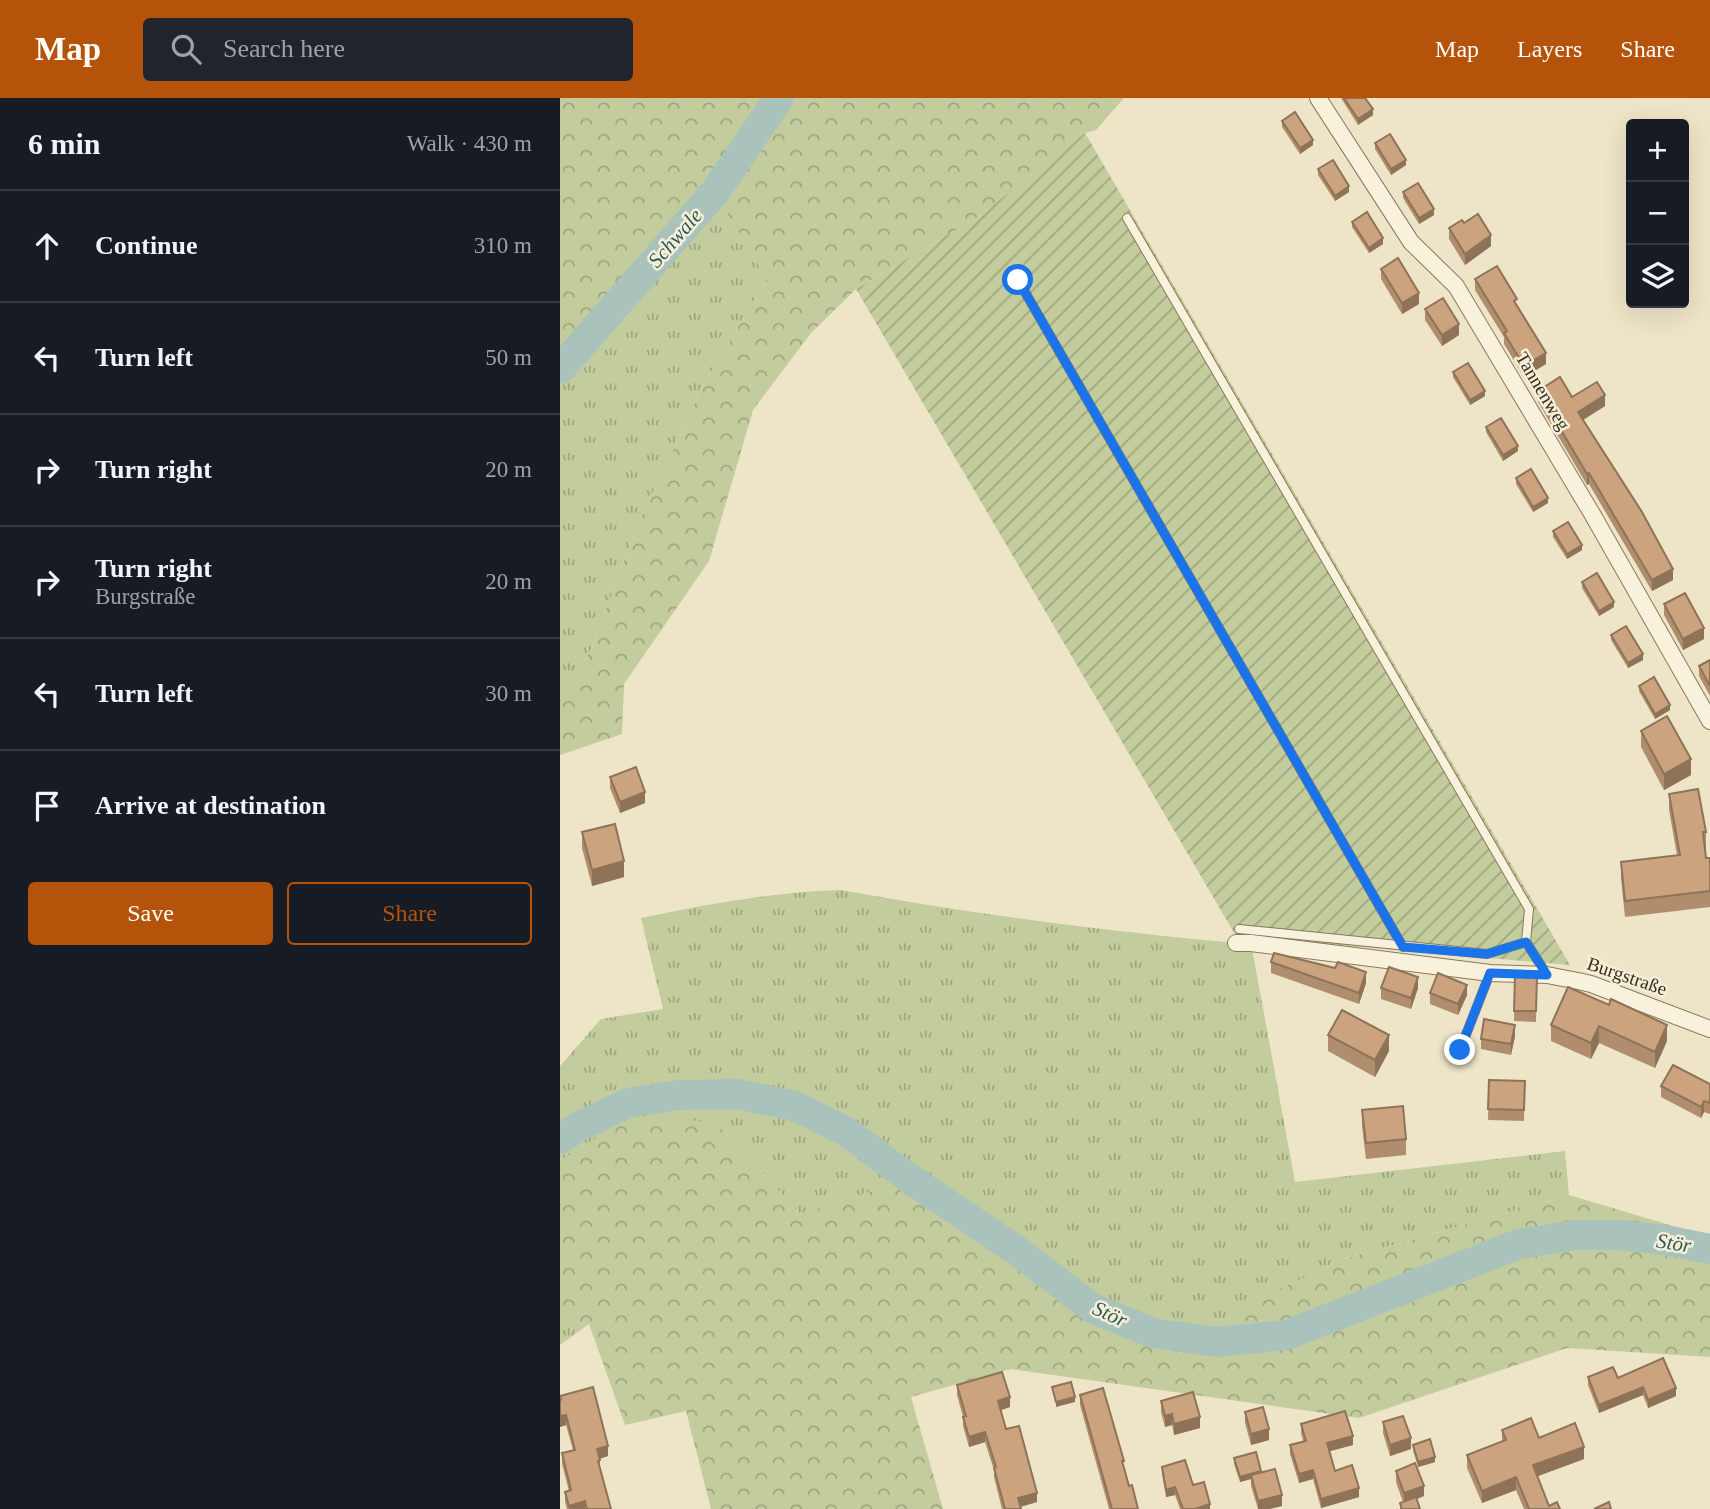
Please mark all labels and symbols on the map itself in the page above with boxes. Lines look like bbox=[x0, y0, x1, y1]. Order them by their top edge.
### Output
water label: Schwale bbox=[643, 204, 707, 272]
route start bbox=[1002, 264, 1033, 295]
street label: Tannenweg bbox=[1512, 348, 1575, 434]
street label: Burgstraße bbox=[1584, 953, 1670, 999]
route end bbox=[1444, 1034, 1475, 1065]
water label: Stör bbox=[1655, 1228, 1694, 1258]
water label: Stör bbox=[1089, 1296, 1132, 1332]

